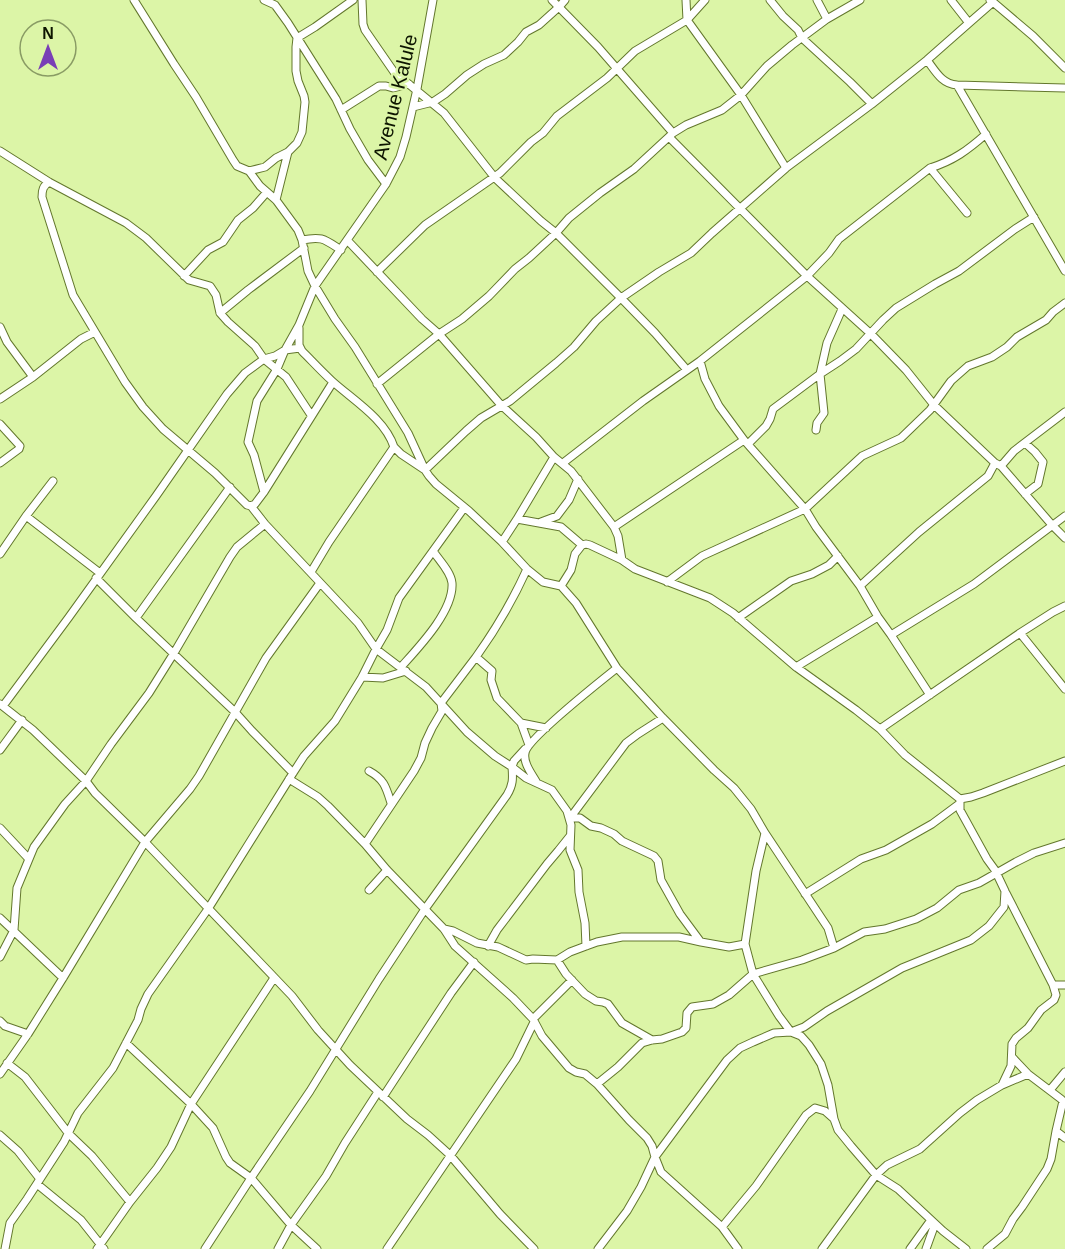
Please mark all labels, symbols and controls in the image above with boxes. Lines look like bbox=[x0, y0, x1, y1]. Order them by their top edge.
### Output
north arrow bbox=[18, 18, 78, 78]
text: N bbox=[42, 25, 54, 42]
street label: Avenue Kalule bbox=[369, 32, 421, 162]

